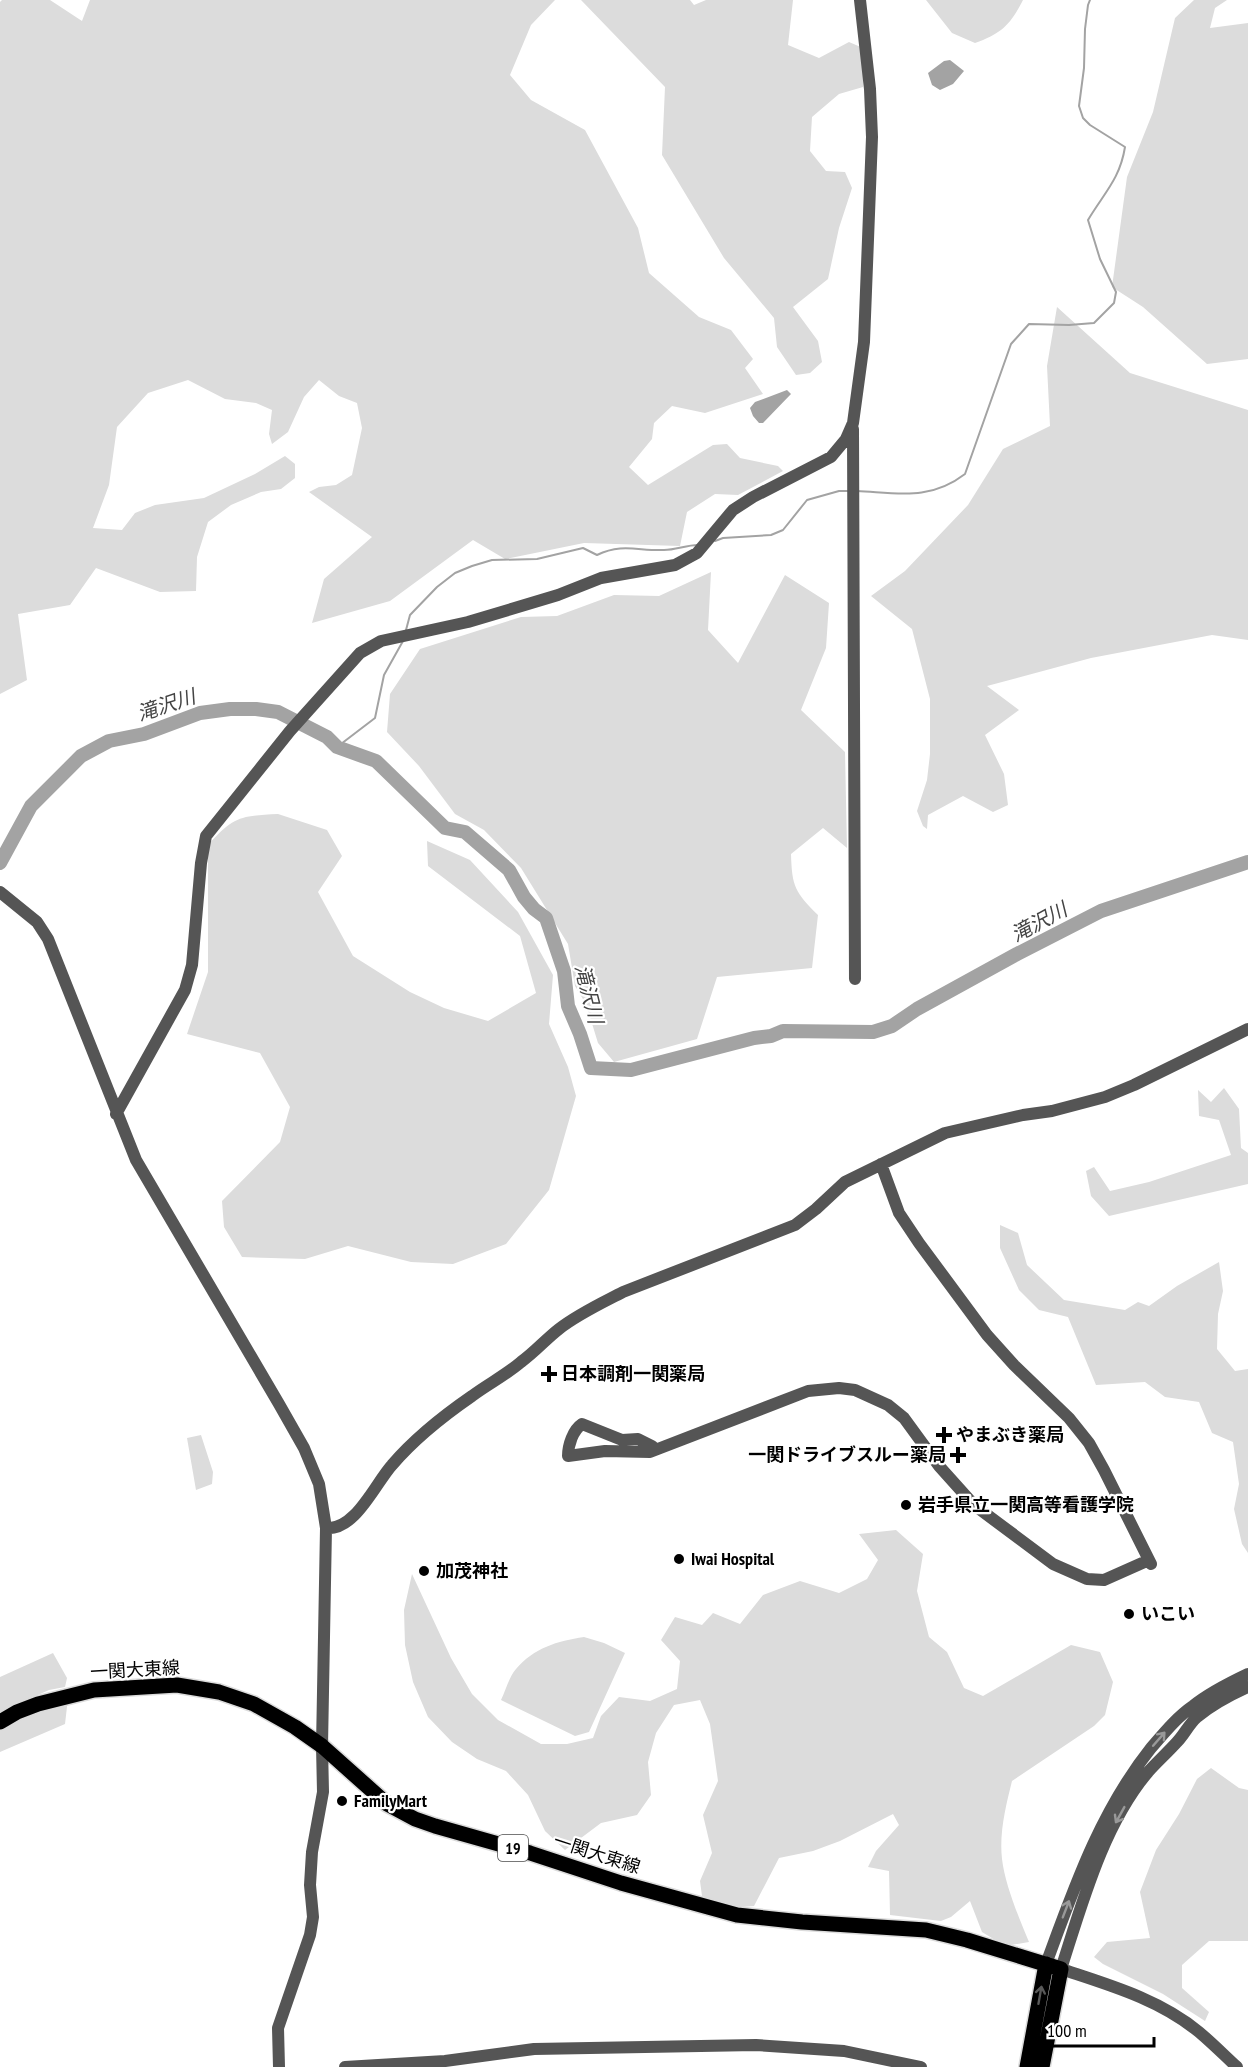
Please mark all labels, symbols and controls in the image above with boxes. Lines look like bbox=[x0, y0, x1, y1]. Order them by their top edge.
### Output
water label: 滝沢川 bbox=[133, 683, 200, 727]
water label: 滝沢川 bbox=[1006, 895, 1073, 948]
water label: 滝沢川 bbox=[569, 962, 609, 1028]
place label: 日本調剤一関薬局 bbox=[561, 1362, 705, 1385]
marker: 日本調剤一関薬局 bbox=[542, 1367, 556, 1381]
place label: やまぶき薬局 bbox=[956, 1423, 1064, 1446]
marker: やまぶき薬局 bbox=[937, 1428, 951, 1442]
place label: 一関ドライブスルー薬局 bbox=[748, 1443, 946, 1466]
marker: 一関ドライブスルー薬局 bbox=[951, 1448, 965, 1462]
place label: 岩手県立一関高等看護学院 bbox=[918, 1493, 1134, 1516]
marker: 岩手県立一関高等看護学院 bbox=[899, 1498, 913, 1512]
place label: Iwai Hospital bbox=[691, 1547, 775, 1570]
marker: Iwai Hospital bbox=[672, 1552, 686, 1566]
place label: 加茂神社 bbox=[436, 1559, 508, 1582]
marker: 加茂神社 bbox=[417, 1564, 431, 1578]
place label: いこい bbox=[1141, 1602, 1195, 1625]
marker: いこい bbox=[1122, 1607, 1136, 1621]
street label: 一関大東線 bbox=[89, 1656, 181, 1683]
one-way arrow bbox=[1152, 1732, 1166, 1747]
place label: FamilyMart bbox=[354, 1789, 428, 1812]
marker: FamilyMart bbox=[335, 1794, 349, 1808]
one-way arrow bbox=[1114, 1806, 1126, 1823]
street label: 一関大東線 bbox=[551, 1829, 644, 1878]
road number: 19 bbox=[498, 1835, 528, 1861]
one-way arrow bbox=[1061, 1900, 1072, 1919]
one-way arrow bbox=[1035, 1985, 1046, 2005]
scale bar bbox=[1038, 2010, 1154, 2048]
text: 100 m bbox=[1047, 2019, 1087, 2042]

